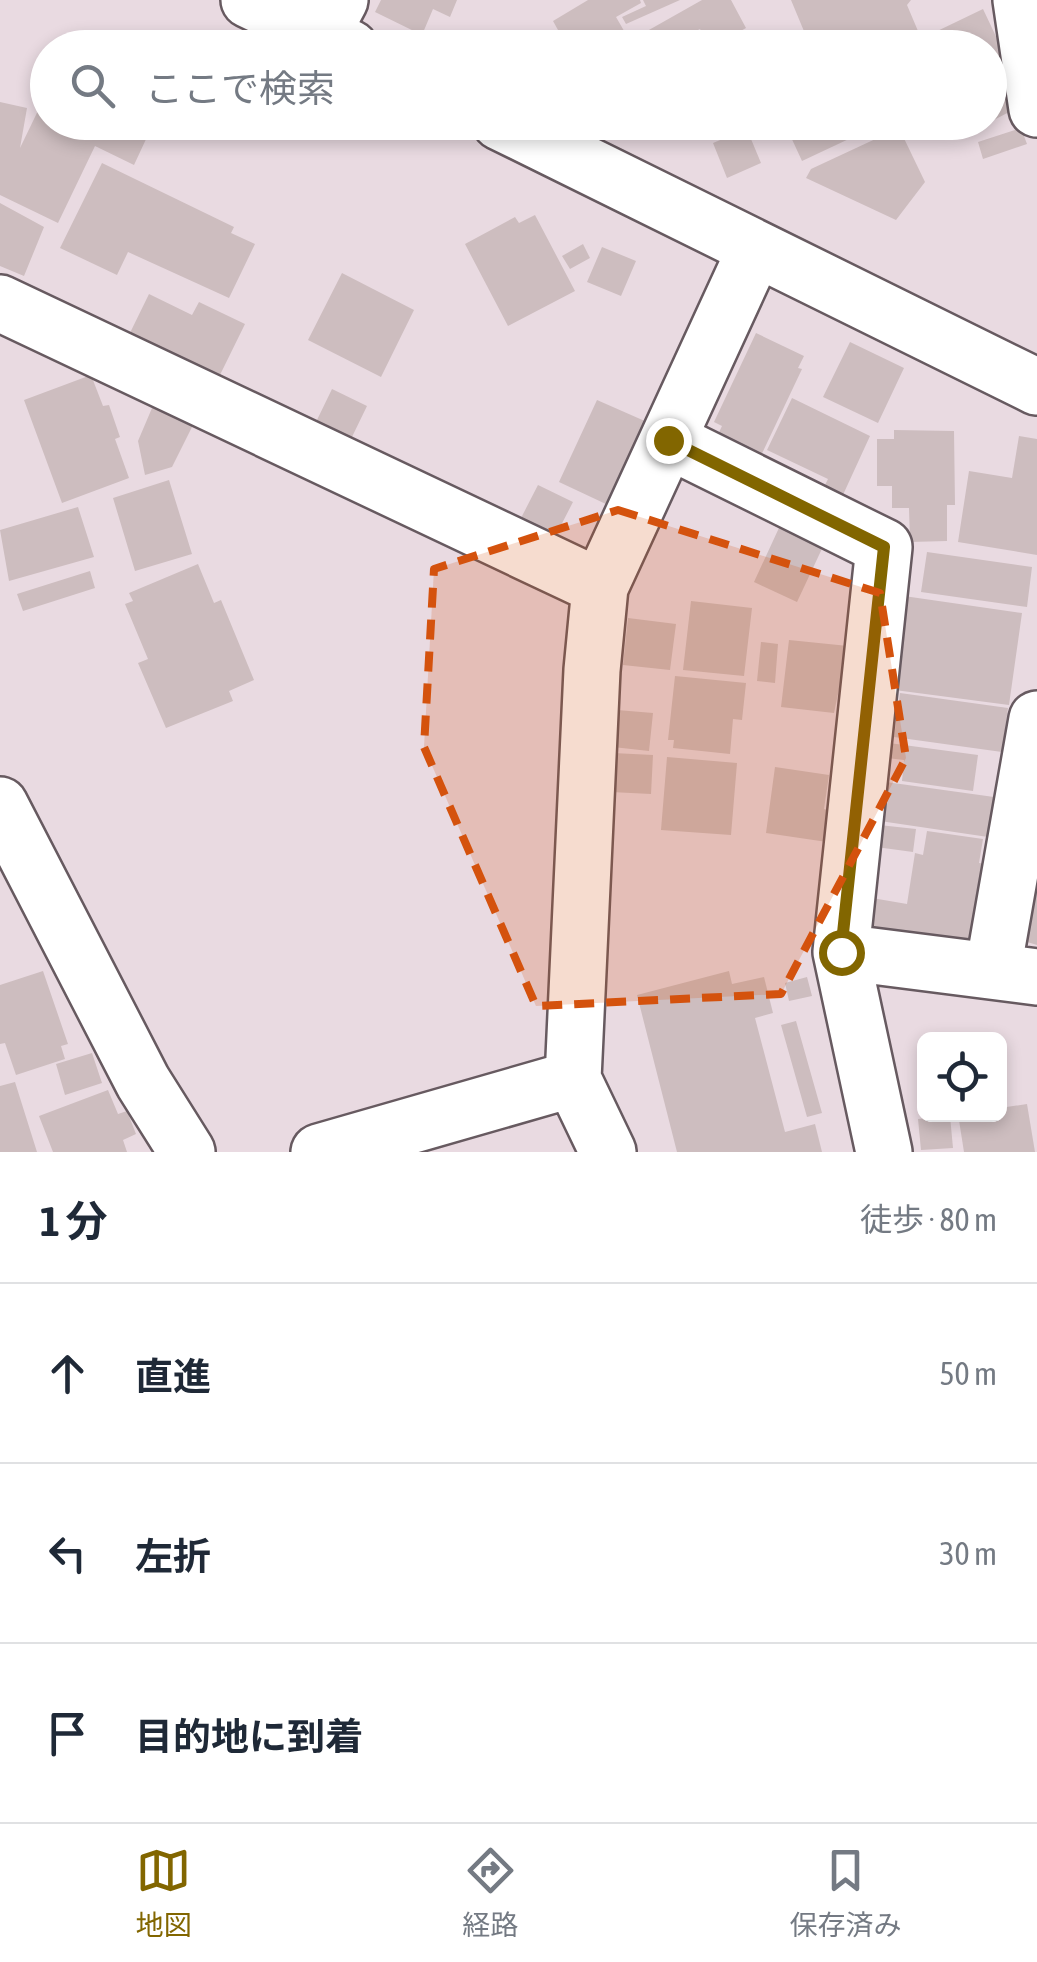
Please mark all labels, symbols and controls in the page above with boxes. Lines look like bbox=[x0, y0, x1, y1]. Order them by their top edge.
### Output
search box bbox=[30, 30, 1007, 140]
icon: search bbox=[65, 58, 120, 113]
text: ここで検索 bbox=[145, 67, 335, 110]
route end bbox=[646, 418, 692, 464]
route start bbox=[819, 930, 865, 976]
map controls bbox=[917, 1032, 1007, 1122]
button: locate bbox=[917, 1032, 1007, 1122]
text: 1 分 bbox=[40, 1197, 108, 1245]
text: 徒歩 · 80 m bbox=[860, 1201, 997, 1238]
icon: ahead bbox=[40, 1346, 95, 1401]
text: 直進 bbox=[135, 1355, 211, 1398]
text: 50 m bbox=[939, 1355, 997, 1392]
icon: left bbox=[40, 1526, 95, 1581]
text: 左折 bbox=[135, 1535, 211, 1578]
text: 30 m bbox=[939, 1535, 997, 1572]
icon: arrive bbox=[40, 1706, 95, 1761]
text: 目的地に到着 bbox=[135, 1715, 363, 1758]
tab: 地図 bbox=[135, 1843, 192, 1943]
tab: 経路 bbox=[462, 1843, 519, 1943]
tab: 保存済み bbox=[789, 1843, 902, 1943]

